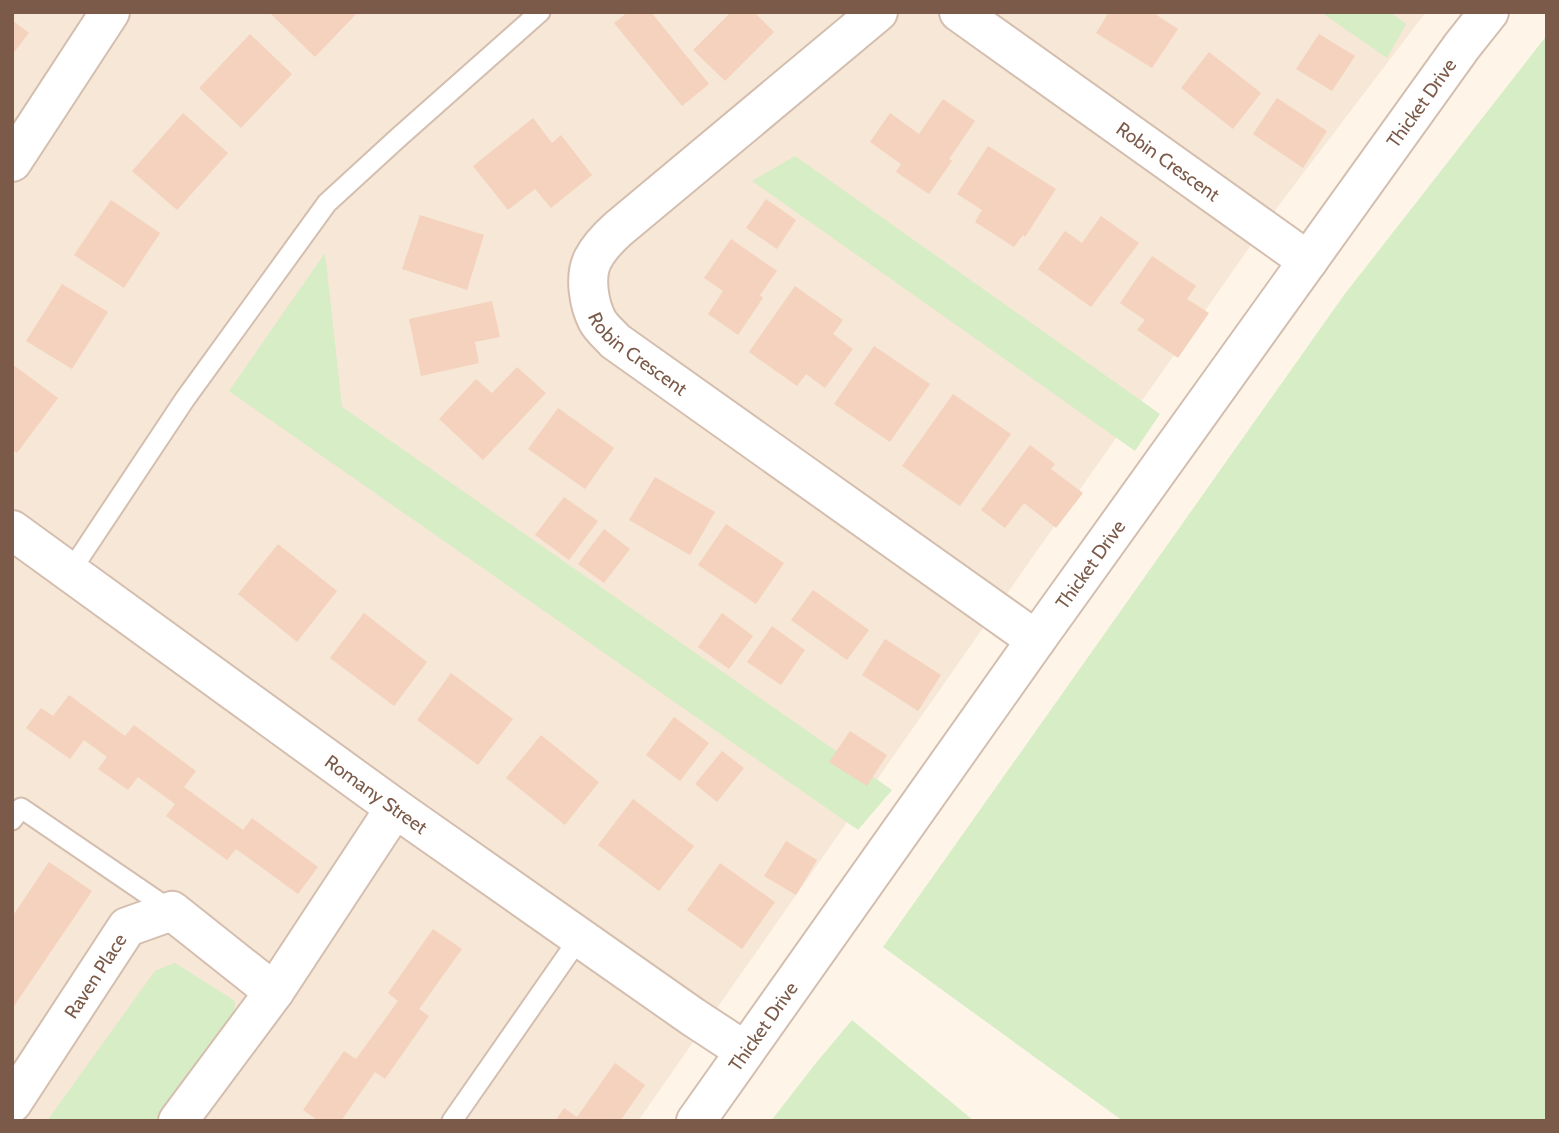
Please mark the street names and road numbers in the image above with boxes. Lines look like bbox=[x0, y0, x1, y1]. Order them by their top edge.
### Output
street label: Thicket Drive bbox=[1382, 54, 1461, 152]
street label: Robin Crescent bbox=[1112, 117, 1224, 207]
street label: Robin Crescent bbox=[583, 309, 692, 401]
street label: Thicket Drive bbox=[1051, 515, 1130, 614]
street label: Romany Street bbox=[320, 750, 432, 839]
street label: Raven Place bbox=[60, 929, 132, 1023]
street label: Thicket Drive bbox=[724, 977, 803, 1076]

